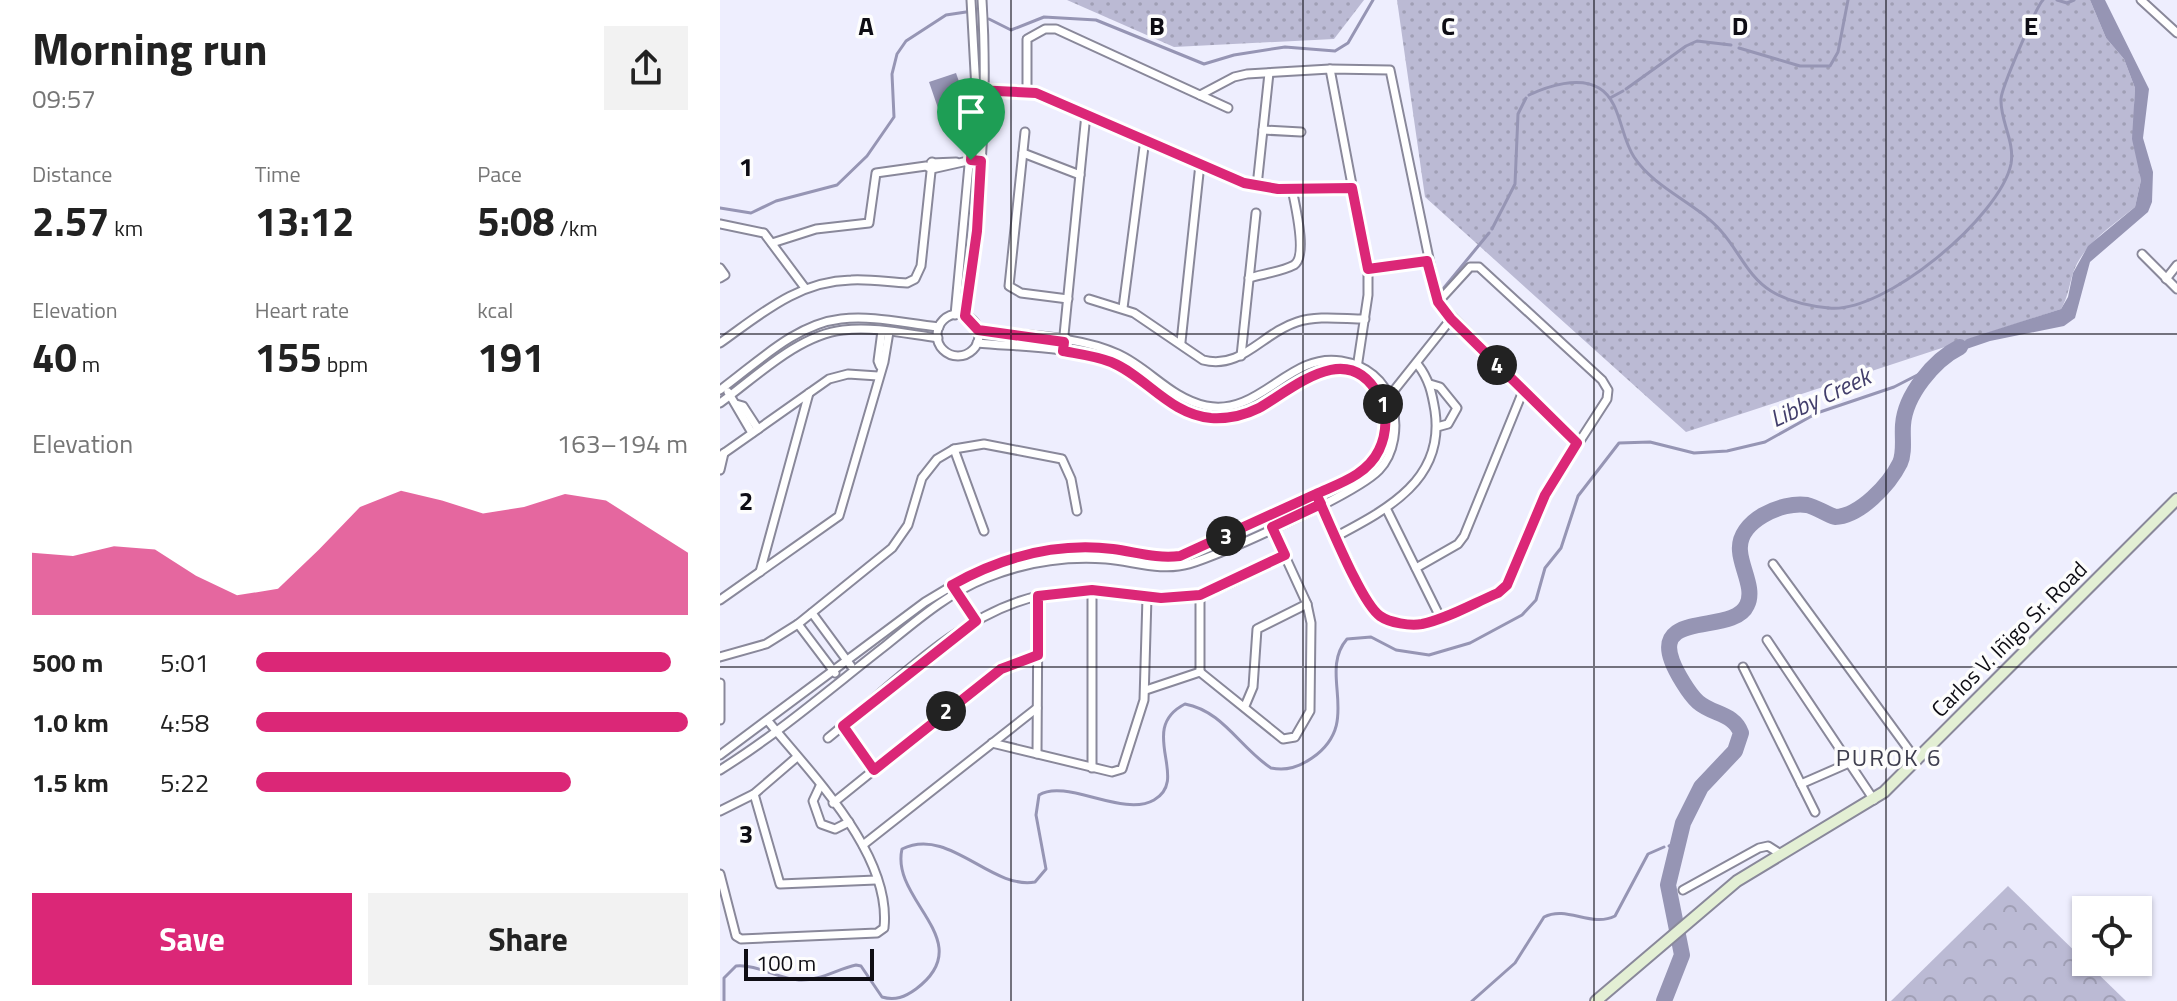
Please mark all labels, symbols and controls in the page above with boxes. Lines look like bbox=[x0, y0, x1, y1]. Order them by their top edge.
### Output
text: A bbox=[858, 6, 874, 45]
text: B bbox=[1149, 6, 1165, 45]
text: C bbox=[1441, 6, 1455, 45]
text: D bbox=[1732, 6, 1748, 45]
text: E bbox=[2024, 6, 2038, 45]
text: Morning run bbox=[32, 15, 268, 82]
button: share bbox=[604, 26, 688, 110]
pin bbox=[937, 78, 1005, 160]
text: 09:57 bbox=[32, 79, 96, 118]
icon: arrive bbox=[949, 90, 993, 134]
text: 1 bbox=[739, 147, 753, 186]
text: Distance bbox=[32, 157, 112, 191]
text: Time bbox=[255, 157, 301, 191]
text: Pace bbox=[477, 157, 522, 191]
text: 2.57 bbox=[32, 191, 109, 252]
text: 13:12 bbox=[255, 191, 355, 252]
text: 5:08 bbox=[477, 191, 555, 252]
text: km bbox=[109, 211, 143, 245]
text: /km bbox=[555, 211, 598, 245]
text: Elevation bbox=[32, 293, 118, 327]
text: Heart rate bbox=[255, 293, 349, 327]
text: kcal bbox=[477, 293, 513, 327]
text: 40 bbox=[32, 327, 77, 388]
text: 155 bbox=[255, 327, 322, 388]
text: 191 bbox=[477, 327, 545, 388]
pin: 4 bbox=[1477, 345, 1517, 385]
text: m bbox=[77, 347, 100, 381]
text: bpm bbox=[322, 347, 368, 381]
text: 4 bbox=[1491, 348, 1503, 382]
water label: Libby Creek bbox=[1764, 357, 1879, 436]
pin: 1 bbox=[1363, 384, 1403, 424]
text: 1 bbox=[1377, 387, 1389, 421]
text: Elevation bbox=[32, 424, 133, 463]
text: 163–194 m bbox=[557, 424, 688, 463]
text: 2 bbox=[739, 481, 753, 520]
pin: 3 bbox=[1206, 516, 1246, 556]
text: 3 bbox=[1220, 519, 1232, 553]
street label: Carlos V. Iñigo Sr. Road bbox=[1923, 553, 2095, 725]
text: 500 m bbox=[32, 643, 103, 682]
text: 5:01 bbox=[160, 643, 209, 682]
pin: 2 bbox=[926, 691, 966, 731]
text: 2 bbox=[940, 694, 952, 728]
text: 1.0 km bbox=[32, 703, 109, 742]
text: 4:58 bbox=[160, 703, 209, 742]
district label: PUROK 6 bbox=[1836, 739, 1942, 775]
text: 1.5 km bbox=[32, 763, 109, 802]
text: 5:22 bbox=[160, 763, 209, 802]
text: 3 bbox=[739, 814, 753, 853]
button: Save bbox=[32, 893, 352, 985]
button: Share bbox=[368, 893, 688, 985]
map controls bbox=[2072, 896, 2152, 976]
button: locate bbox=[2072, 896, 2152, 976]
scale bar bbox=[744, 945, 874, 981]
text: 100 m bbox=[756, 946, 816, 980]

